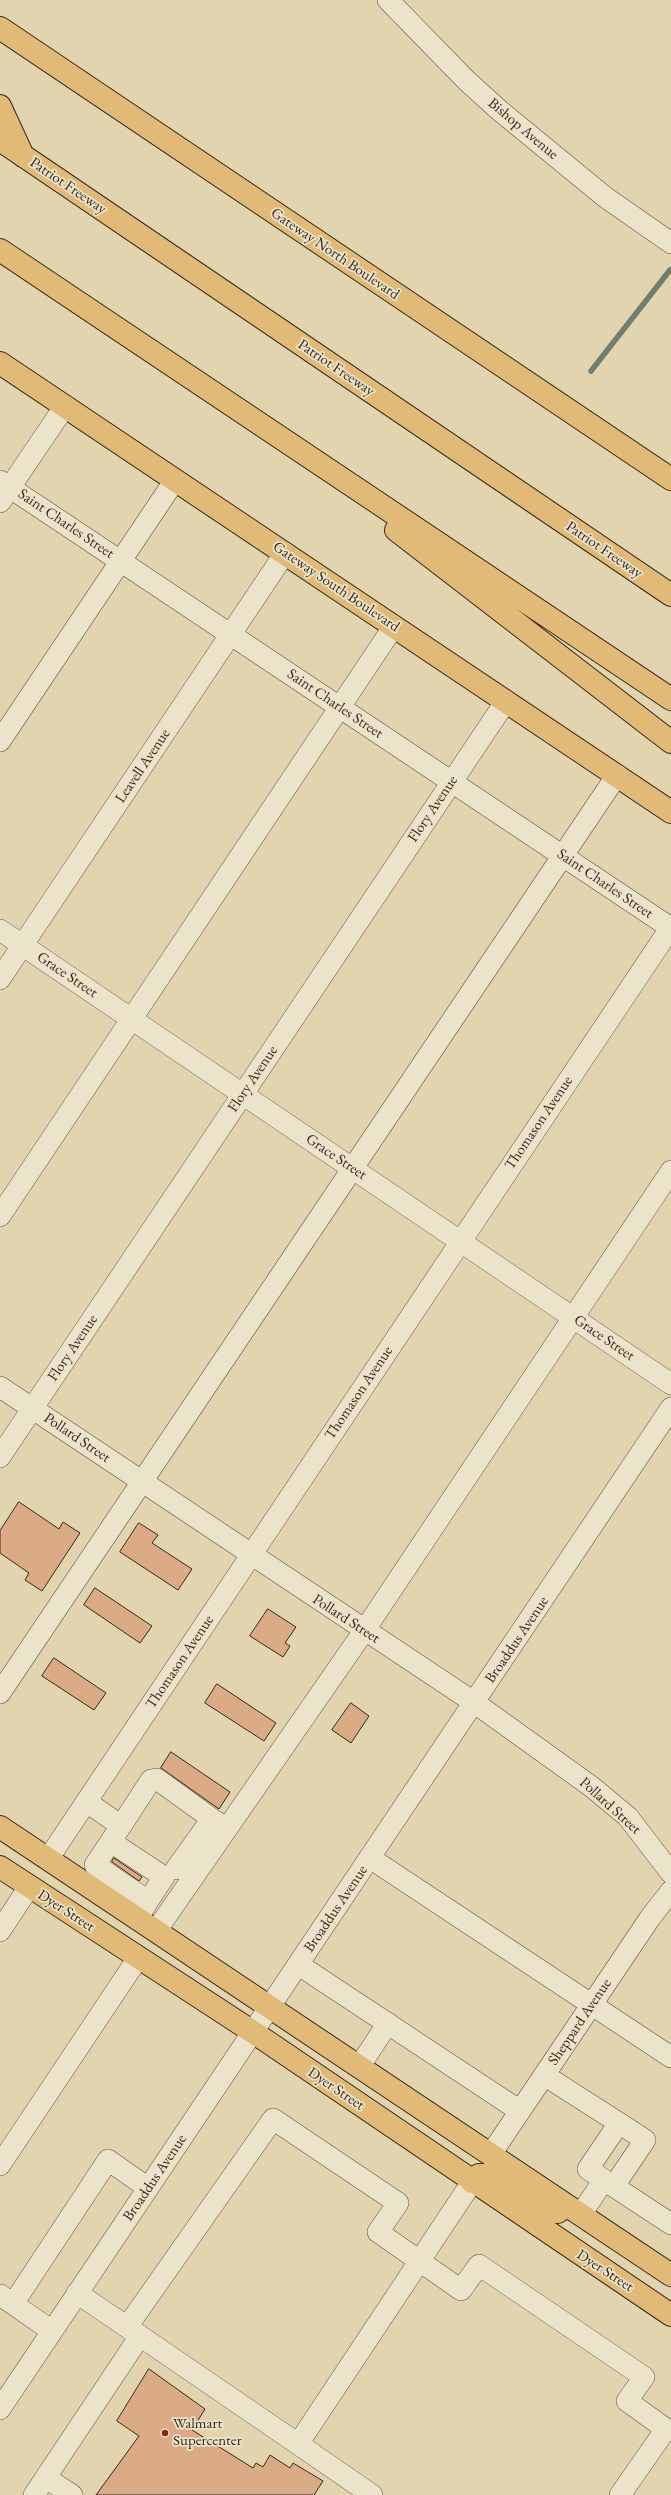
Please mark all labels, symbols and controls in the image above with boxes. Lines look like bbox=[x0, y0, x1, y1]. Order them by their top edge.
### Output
street label: Bishop Avenue bbox=[484, 94, 562, 164]
street label: Patriot Freeway bbox=[26, 154, 110, 218]
street label: Gateway North Boulevard bbox=[267, 204, 403, 304]
street label: Patriot Freeway bbox=[294, 336, 378, 400]
street label: Saint Charles Street bbox=[15, 485, 117, 563]
street label: Patriot Freeway bbox=[562, 518, 646, 582]
street label: Gateway South Boulevard bbox=[269, 538, 403, 636]
street label: Saint Charles Street bbox=[284, 665, 386, 743]
street label: Leavell Avenue bbox=[112, 725, 174, 807]
street label: Flory Avenue bbox=[404, 772, 462, 846]
street label: Saint Charles Street bbox=[554, 845, 656, 923]
street label: Grace Street bbox=[33, 948, 101, 1002]
street label: Flory Avenue bbox=[224, 1042, 282, 1116]
street label: Thomason Avenue bbox=[501, 1073, 577, 1173]
street label: Grace Street bbox=[302, 1130, 370, 1184]
street label: Flory Avenue bbox=[44, 1311, 102, 1385]
street label: Grace Street bbox=[570, 1311, 638, 1365]
street label: Thomason Avenue bbox=[321, 1343, 397, 1443]
street label: Pollard Street bbox=[40, 1409, 114, 1467]
street label: Pollard Street bbox=[309, 1591, 383, 1647]
street label: Broaddus Avenue bbox=[481, 1593, 553, 1687]
street label: Thomason Avenue bbox=[142, 1612, 218, 1712]
street label: Pollard Street bbox=[576, 1774, 644, 1838]
street label: Broaddus Avenue bbox=[300, 1862, 372, 1956]
street label: Dyer Street bbox=[34, 1886, 98, 1936]
street label: Sheppard Avenue bbox=[544, 1975, 616, 2069]
street label: Dyer Street bbox=[304, 2064, 368, 2114]
street label: Broaddus Avenue bbox=[119, 2131, 191, 2225]
street label: Dyer Street bbox=[573, 2246, 637, 2296]
place label: Walmart Supercenter bbox=[173, 2415, 242, 2450]
marker: Walmart Supercenter bbox=[160, 2428, 170, 2438]

